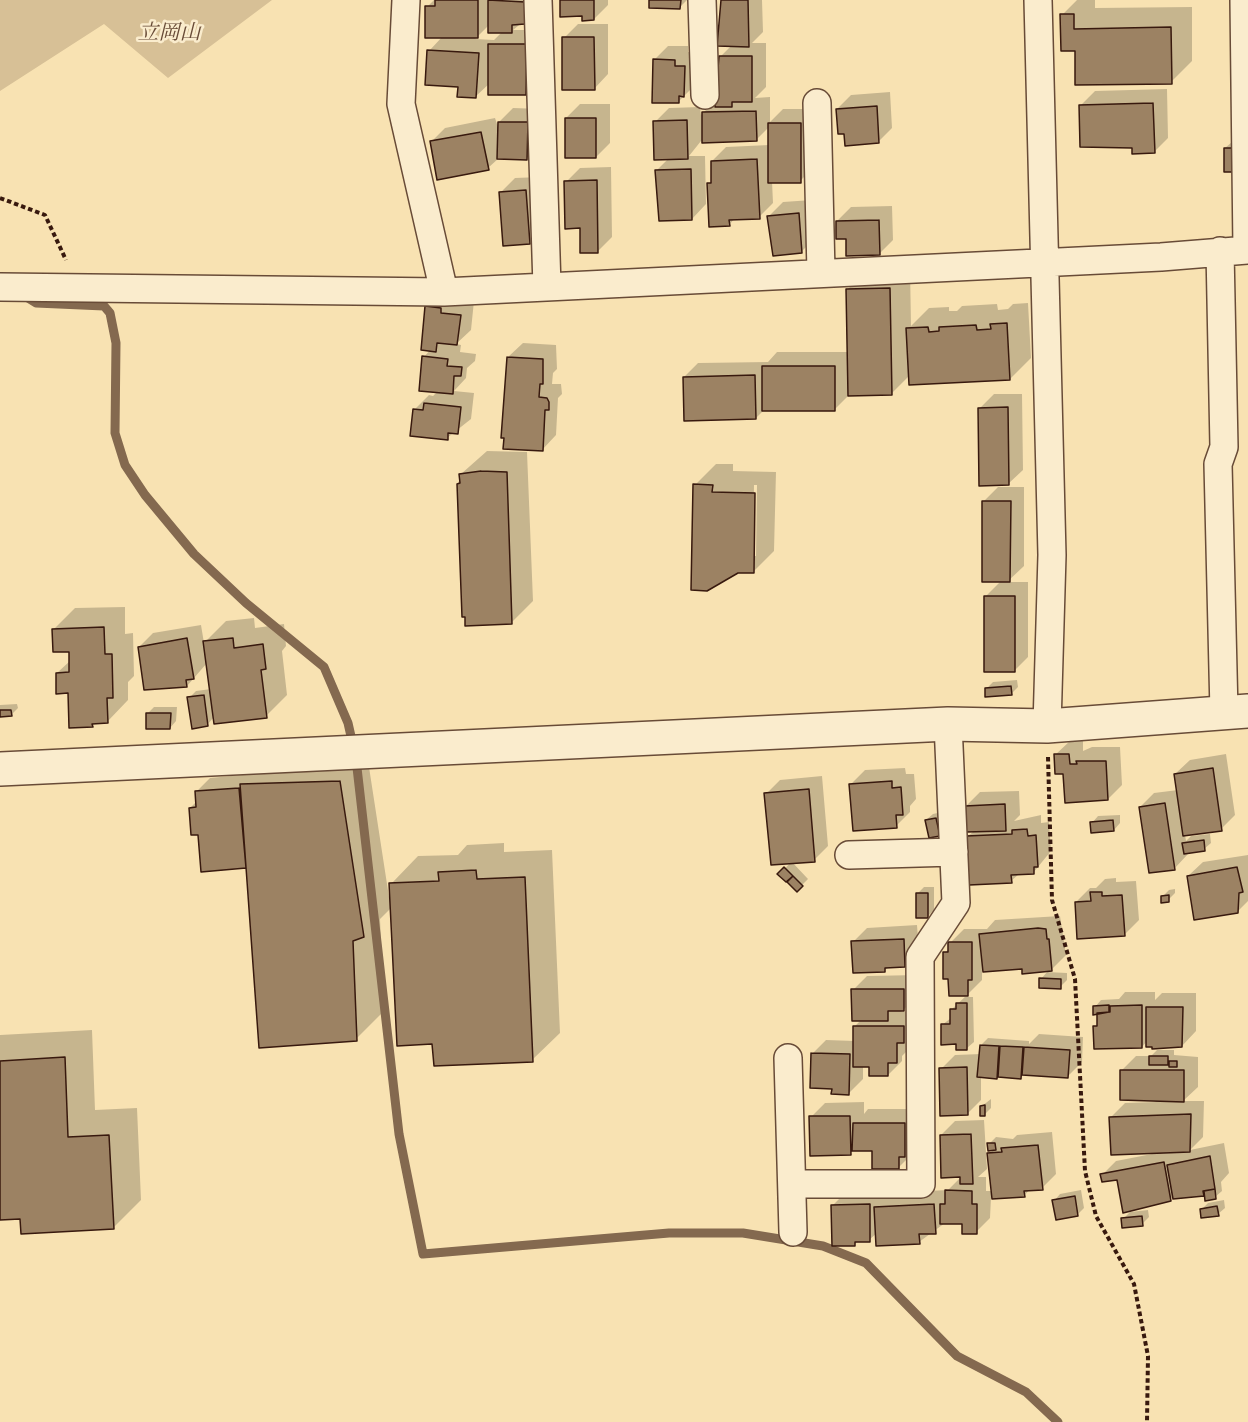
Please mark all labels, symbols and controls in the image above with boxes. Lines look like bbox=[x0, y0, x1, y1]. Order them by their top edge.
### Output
park label: 立岡山 bbox=[138, 21, 200, 47]

